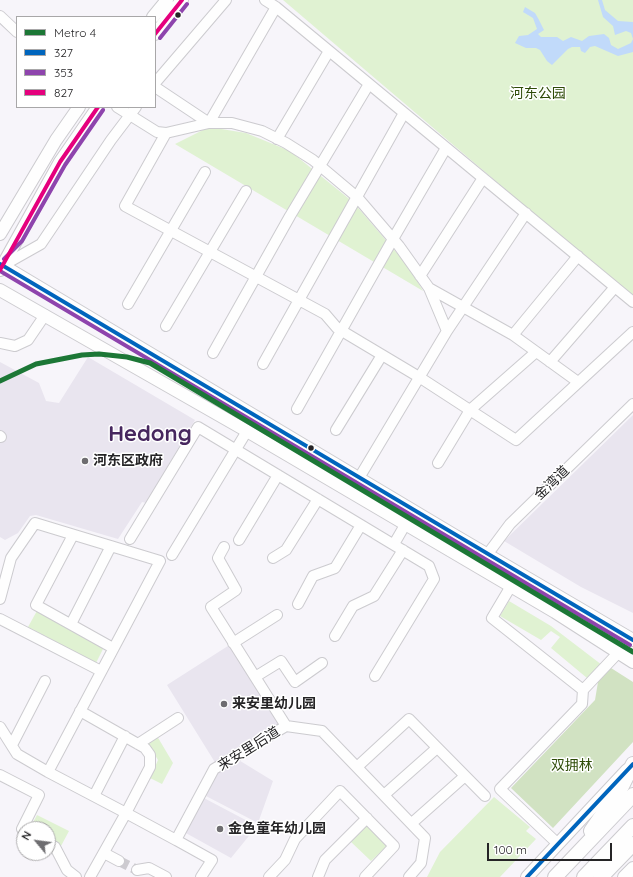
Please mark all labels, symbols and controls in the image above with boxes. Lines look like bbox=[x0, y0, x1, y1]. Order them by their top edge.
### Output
unlabelled marker bbox=[173, 10, 183, 20]
legend bbox=[16, 16, 156, 108]
text: Metro 4 bbox=[54, 25, 96, 40]
text: 327 bbox=[54, 45, 73, 60]
text: 353 bbox=[54, 65, 73, 80]
text: 827 bbox=[54, 85, 73, 100]
park label: 河东公园 bbox=[510, 86, 566, 102]
district label: Hedong bbox=[108, 421, 192, 447]
unlabelled marker bbox=[306, 443, 316, 453]
place label: 河东区政府 bbox=[93, 453, 163, 469]
marker: 河东区政府 bbox=[80, 456, 90, 466]
street label: 金湾道 bbox=[531, 462, 573, 504]
place label: 来安里幼儿园 bbox=[232, 696, 316, 712]
marker: 来安里幼儿园 bbox=[219, 699, 229, 709]
street label: 来安里后道 bbox=[215, 723, 283, 775]
park label: 双拥林 bbox=[551, 758, 593, 774]
north arrow bbox=[16, 821, 56, 861]
place label: 金色童年幼儿园 bbox=[228, 821, 326, 837]
marker: 金色童年幼儿园 bbox=[215, 824, 225, 834]
text: N bbox=[18, 829, 34, 843]
scale bar bbox=[489, 835, 614, 861]
text: 100 m bbox=[494, 842, 527, 857]

